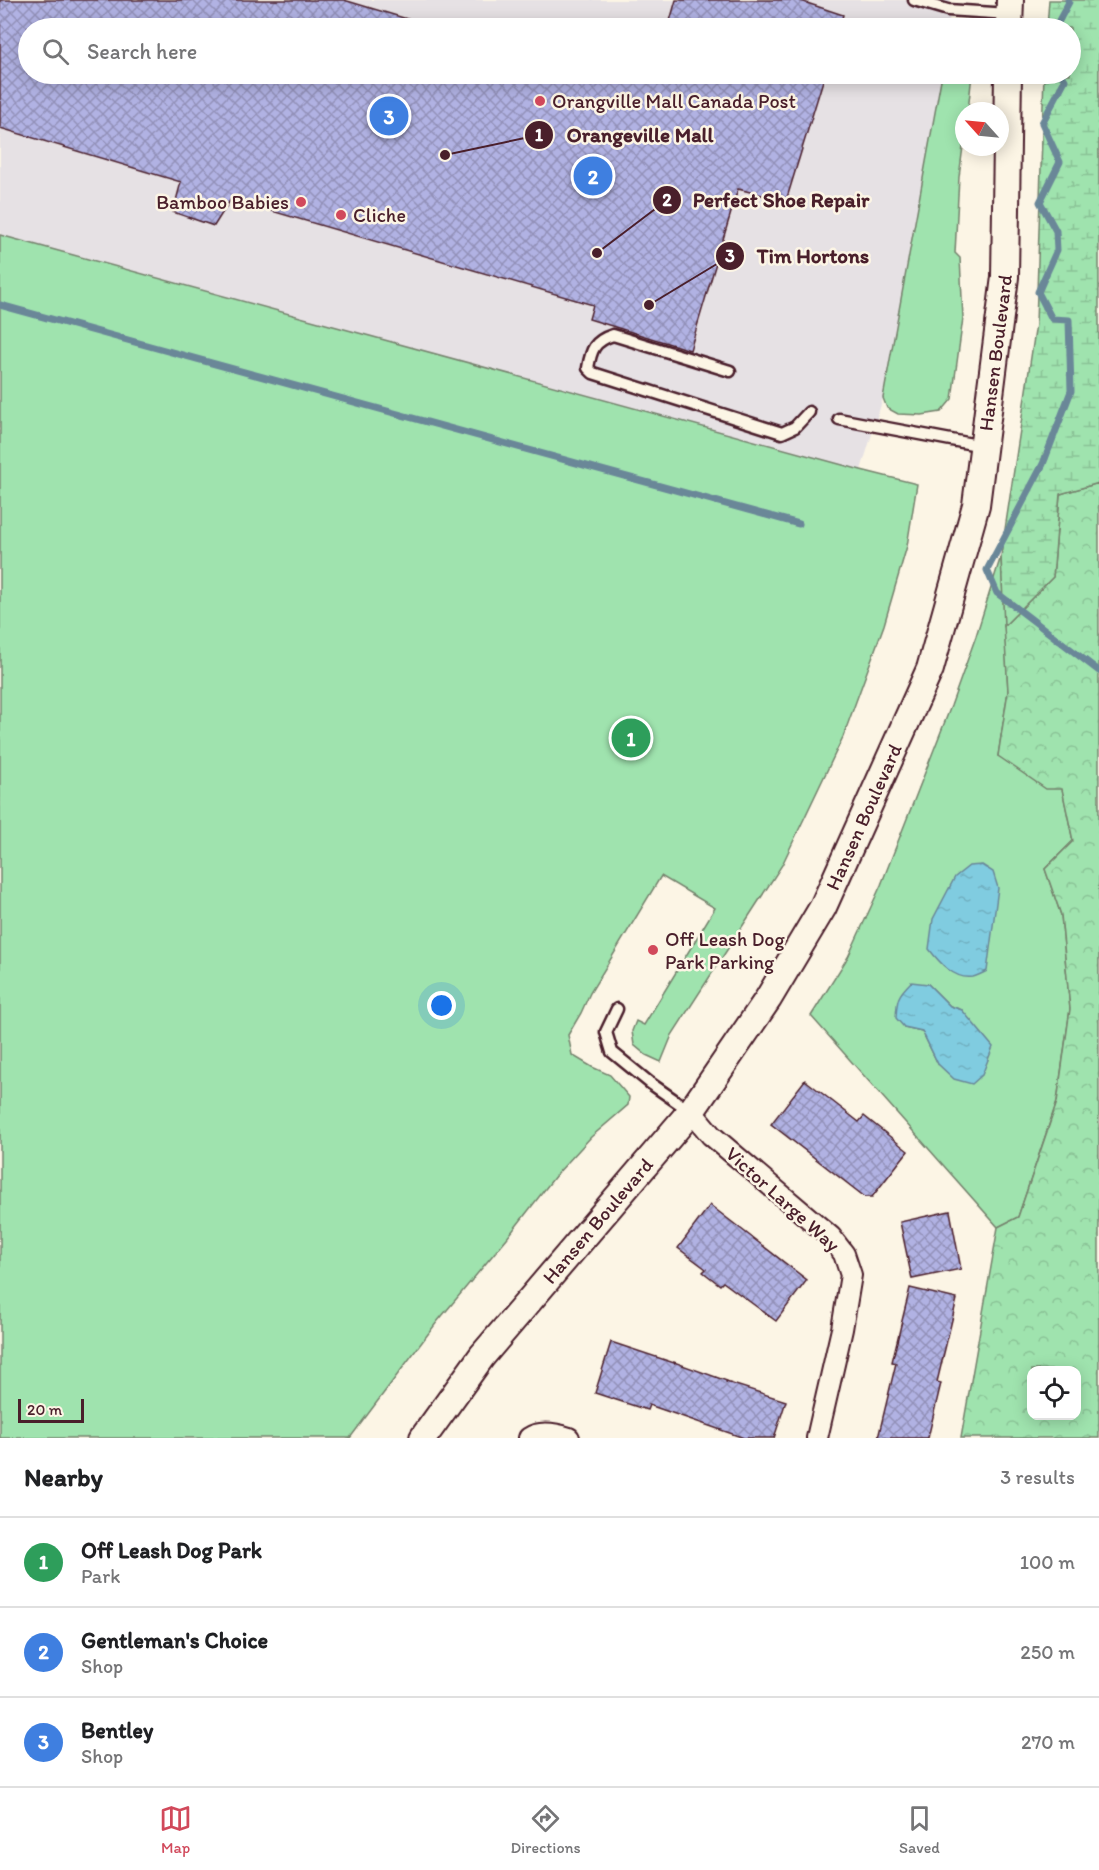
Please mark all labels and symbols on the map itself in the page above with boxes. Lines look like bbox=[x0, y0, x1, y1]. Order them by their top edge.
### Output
place label: Orangville Mall Canada Post bbox=[552, 89, 796, 113]
pin: 3 bbox=[370, 94, 408, 138]
marker: Orangville Mall Canada Post bbox=[533, 94, 547, 108]
north arrow bbox=[955, 102, 1009, 156]
callout: Orangeville Mall bbox=[524, 116, 726, 155]
text: Orangeville Mall bbox=[567, 122, 714, 148]
text: 1 bbox=[535, 124, 544, 146]
pin: 2 bbox=[574, 154, 612, 198]
callout: Perfect Shoe Repair bbox=[652, 180, 881, 219]
text: Perfect Shoe Repair bbox=[693, 187, 870, 213]
text: 2 bbox=[662, 189, 672, 211]
place label: Bamboo Babies bbox=[156, 190, 289, 214]
marker: Bamboo Babies bbox=[294, 195, 308, 209]
place label: Cliche bbox=[353, 203, 406, 227]
marker: Cliche bbox=[334, 208, 348, 222]
callout: Tim Hortons bbox=[715, 236, 881, 275]
text: Tim Hortons bbox=[756, 243, 869, 268]
text: 3 bbox=[725, 245, 735, 267]
street label: Hansen Boulevard bbox=[974, 273, 1017, 432]
pin: 1 bbox=[612, 716, 650, 760]
street label: Hansen Boulevard bbox=[820, 740, 907, 894]
place label: Off Leash Dog Park Parking bbox=[665, 927, 785, 974]
marker: Off Leash Dog Park Parking bbox=[646, 943, 660, 957]
your location bbox=[427, 991, 456, 1020]
street label: Victor Large Way bbox=[721, 1141, 845, 1257]
street label: Hansen Boulevard bbox=[537, 1153, 658, 1288]
scale bar bbox=[18, 1396, 84, 1424]

